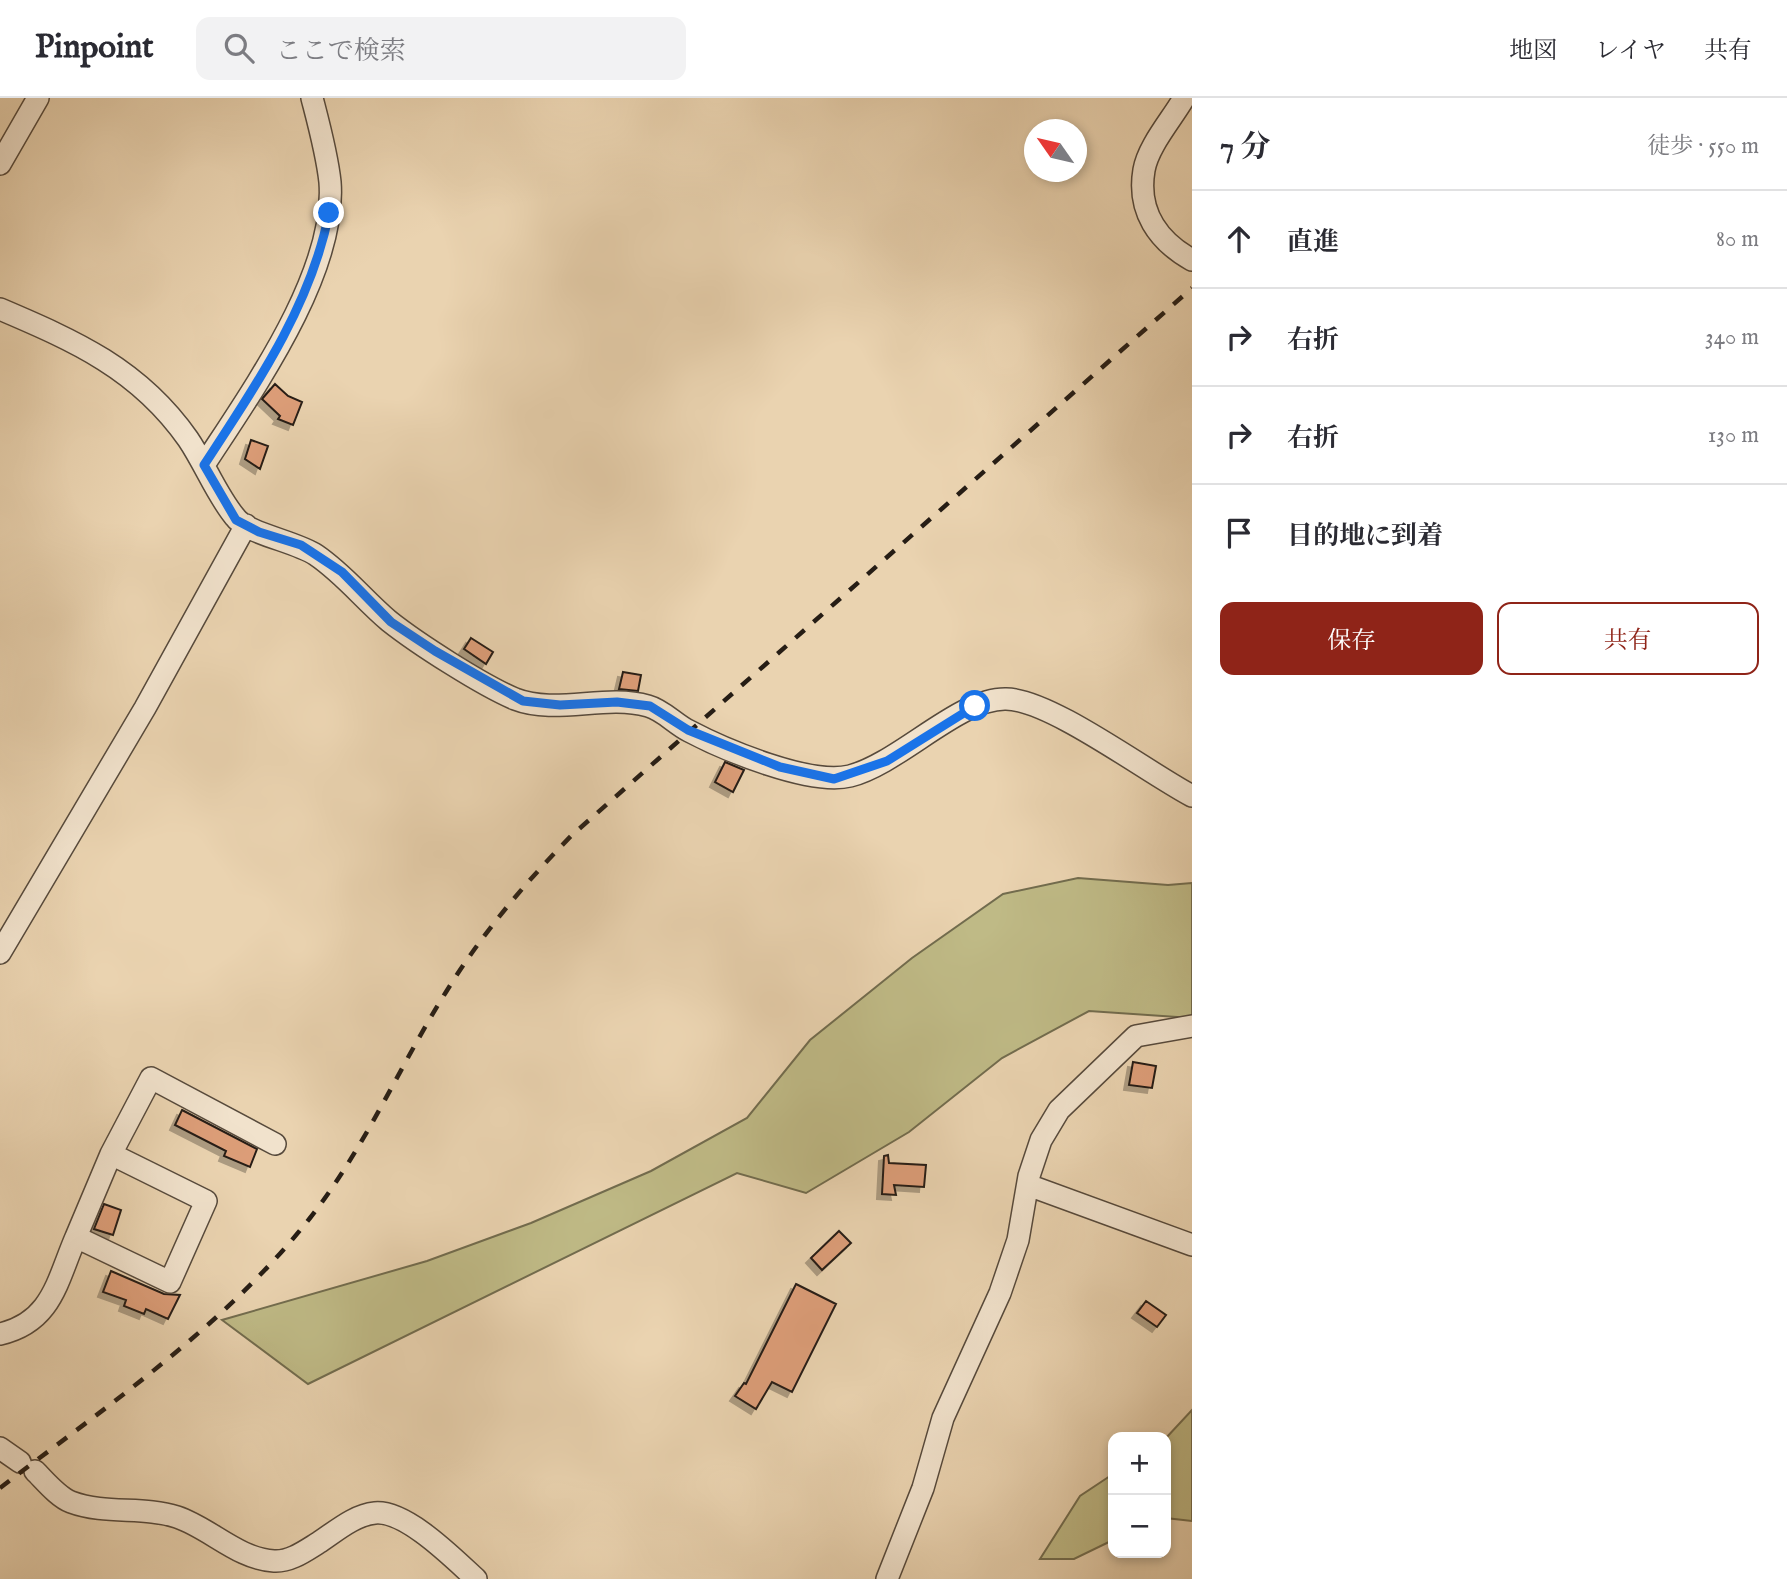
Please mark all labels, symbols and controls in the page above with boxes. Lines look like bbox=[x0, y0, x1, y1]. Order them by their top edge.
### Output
search box bbox=[196, 17, 686, 80]
text: Pinpoint bbox=[35, 27, 154, 69]
icon: search bbox=[220, 29, 258, 67]
text: ここで検索 bbox=[276, 35, 406, 68]
text: 地図 bbox=[1509, 36, 1557, 67]
text: レイヤ bbox=[1595, 36, 1666, 67]
text: 共有 bbox=[1704, 36, 1752, 67]
north arrow bbox=[1024, 119, 1087, 182]
text: 7 分 bbox=[1220, 129, 1271, 167]
text: 徒歩 · 550 m bbox=[1647, 132, 1759, 161]
route end bbox=[313, 197, 344, 228]
icon: ahead bbox=[1220, 220, 1258, 258]
text: 80 m bbox=[1716, 225, 1759, 254]
text: 直進 bbox=[1287, 226, 1339, 259]
icon: right bbox=[1220, 318, 1258, 356]
text: 340 m bbox=[1705, 323, 1759, 352]
text: 右折 bbox=[1287, 324, 1339, 357]
icon: right bbox=[1220, 416, 1258, 454]
text: 130 m bbox=[1708, 421, 1759, 450]
text: 右折 bbox=[1287, 422, 1339, 455]
icon: arrive bbox=[1220, 514, 1258, 552]
text: 目的地に到着 bbox=[1287, 520, 1443, 553]
button: 保存 bbox=[1220, 602, 1483, 675]
button: 共有 bbox=[1497, 602, 1759, 675]
route start bbox=[959, 690, 990, 721]
map controls bbox=[1108, 1432, 1171, 1558]
button: + bbox=[1108, 1432, 1171, 1495]
button: − bbox=[1108, 1495, 1171, 1558]

